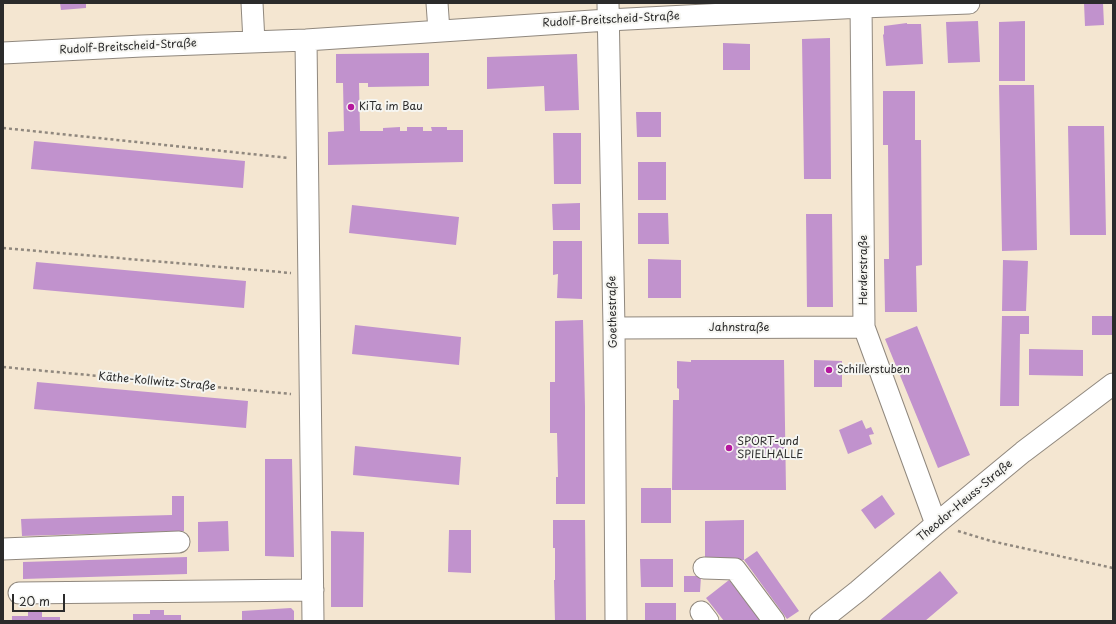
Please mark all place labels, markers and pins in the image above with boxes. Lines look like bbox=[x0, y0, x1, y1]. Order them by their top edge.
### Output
place label: KiTa im Bau bbox=[359, 100, 423, 114]
marker: KiTa im Bau bbox=[346, 102, 356, 112]
place label: Schillerstuben bbox=[837, 363, 910, 377]
marker: Schillerstuben bbox=[824, 365, 834, 375]
place label: SPORT-und SPIELHALLE bbox=[737, 435, 803, 461]
marker: SPORT-und SPIELHALLE bbox=[724, 443, 734, 453]

